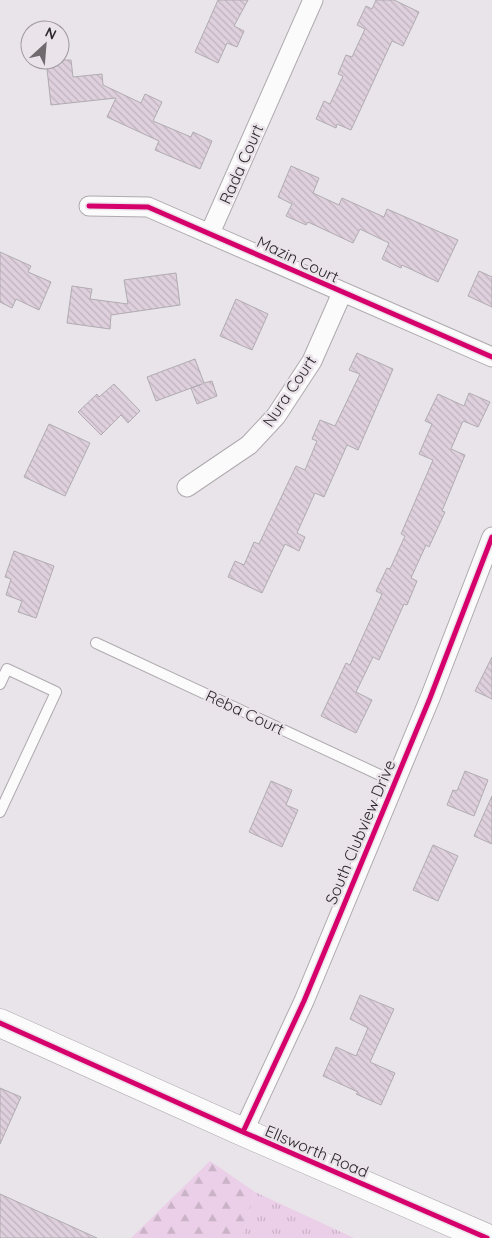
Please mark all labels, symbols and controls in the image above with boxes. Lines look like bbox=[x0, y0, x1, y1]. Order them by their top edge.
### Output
north arrow bbox=[20, 20, 70, 70]
text: N bbox=[42, 23, 59, 44]
street label: Rada Court bbox=[215, 121, 267, 207]
street label: Mazin Court bbox=[254, 231, 342, 287]
street label: Nura Court bbox=[258, 352, 320, 430]
street label: Reba Court bbox=[203, 685, 287, 739]
street label: South Clubview Drive bbox=[320, 757, 400, 907]
street label: Ellsworth Road bbox=[262, 1120, 372, 1182]

